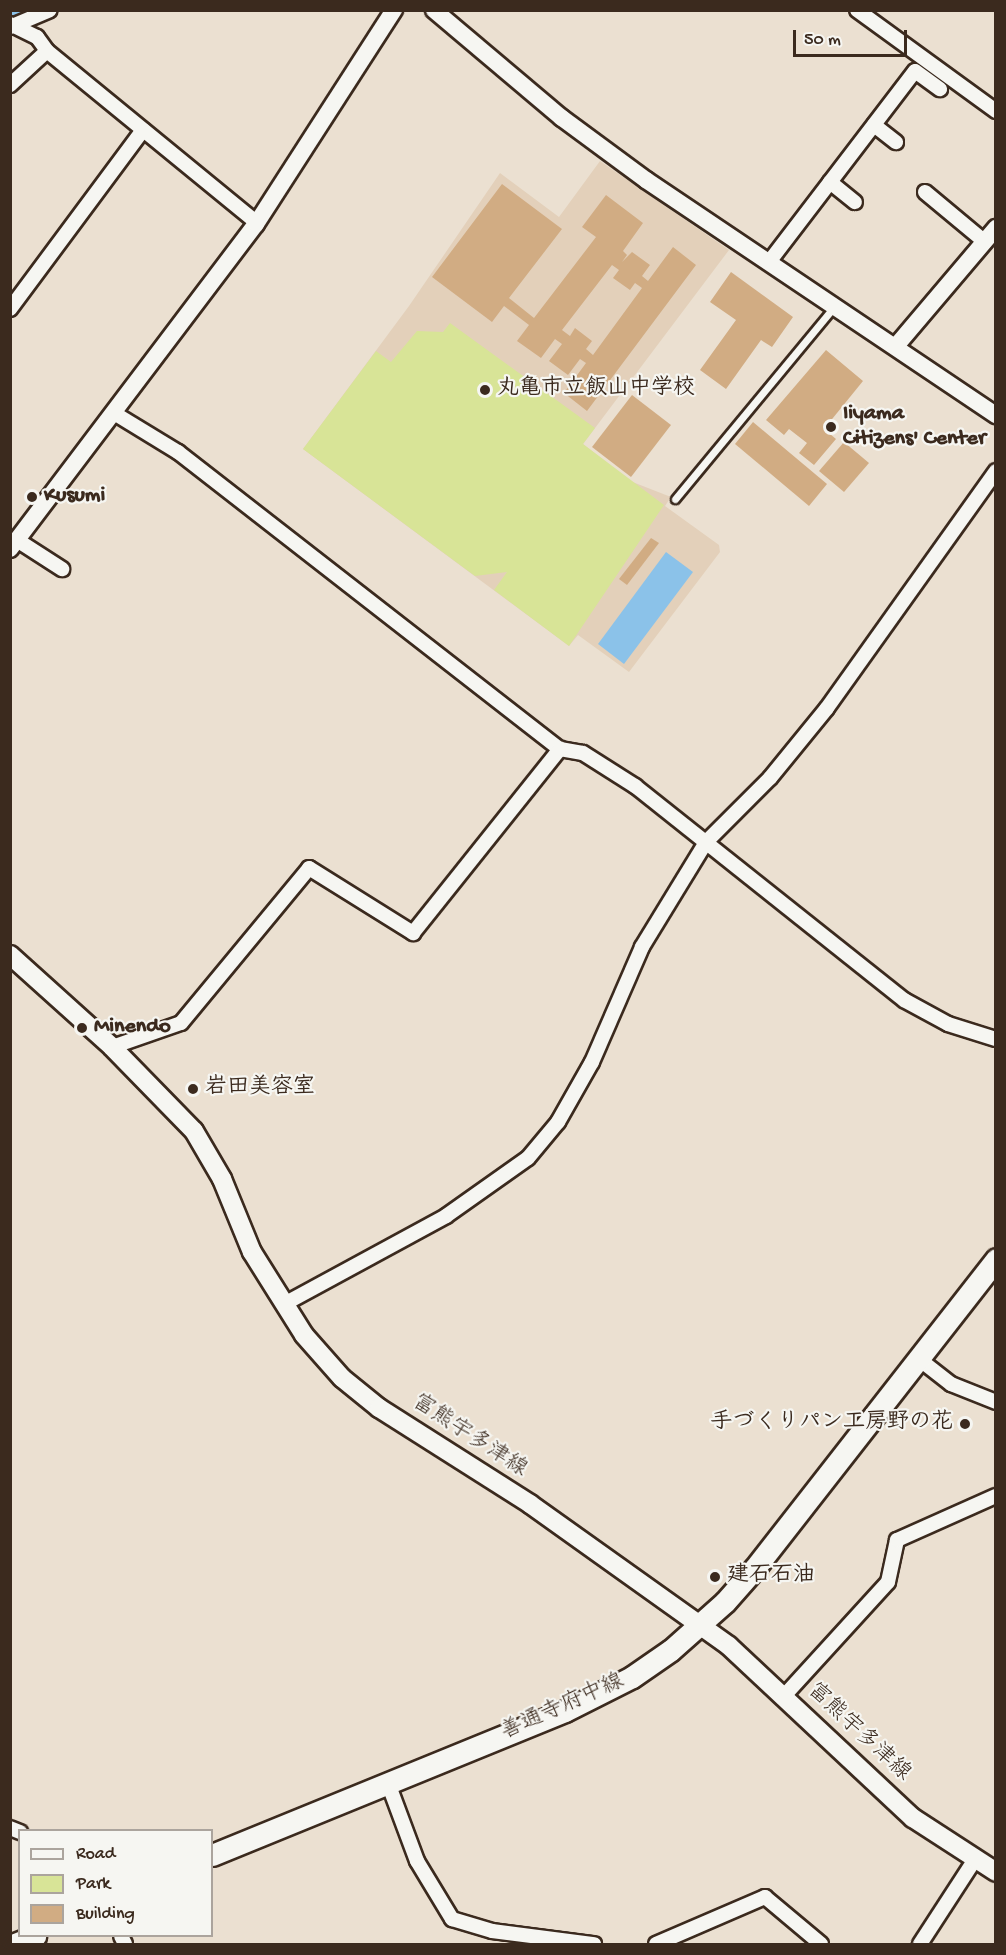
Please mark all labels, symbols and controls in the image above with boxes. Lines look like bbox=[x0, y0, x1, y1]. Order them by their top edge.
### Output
scale bar bbox=[796, 18, 910, 56]
text: 50 m bbox=[804, 30, 841, 51]
place label: 丸亀市立飯山中学校 bbox=[497, 377, 695, 403]
marker: 丸亀市立飯山中学校 bbox=[478, 383, 492, 397]
place label: Iiyama Citizens' Center bbox=[843, 401, 986, 452]
marker: Iiyama Citizens' Center bbox=[824, 420, 838, 434]
place label: Kusumi bbox=[44, 484, 105, 510]
marker: Kusumi bbox=[25, 490, 39, 504]
place label: Minendo bbox=[94, 1015, 171, 1041]
marker: Minendo bbox=[75, 1021, 89, 1035]
place label: 岩田美容室 bbox=[205, 1076, 315, 1102]
marker: 岩田美容室 bbox=[186, 1082, 200, 1096]
street label: 富熊宇多津線 bbox=[406, 1390, 532, 1484]
place label: 手づくりパン工房野の花 bbox=[711, 1411, 953, 1437]
marker: 手づくりパン工房野の花 bbox=[958, 1417, 972, 1431]
place label: 建石石油 bbox=[727, 1564, 815, 1590]
marker: 建石石油 bbox=[708, 1570, 722, 1584]
street label: 善通寺府中線 bbox=[497, 1669, 629, 1747]
street label: 富熊宇多津線 bbox=[801, 1678, 915, 1788]
legend bbox=[18, 1829, 213, 1937]
text: Road bbox=[76, 1844, 115, 1865]
text: Park bbox=[76, 1874, 110, 1895]
text: Building bbox=[76, 1904, 135, 1925]

